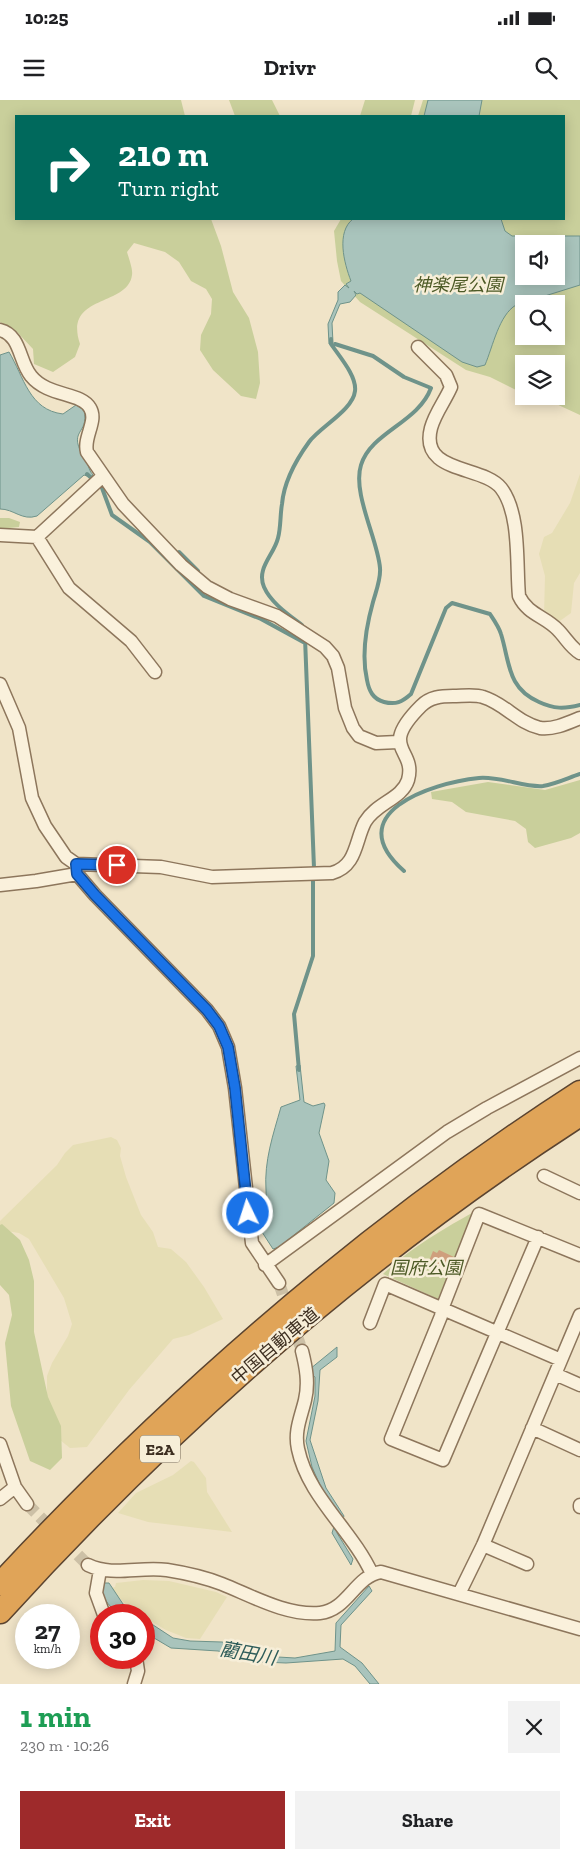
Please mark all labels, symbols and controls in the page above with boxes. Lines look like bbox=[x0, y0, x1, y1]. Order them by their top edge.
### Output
text: 10:25 bbox=[25, 6, 68, 29]
icon: menu bbox=[20, 54, 48, 82]
text: Drivr bbox=[264, 54, 316, 81]
icon: search bbox=[532, 54, 560, 82]
text: 210 m bbox=[118, 133, 208, 175]
icon: right bbox=[35, 135, 100, 200]
text: Turn right bbox=[118, 175, 219, 202]
map controls bbox=[515, 235, 565, 405]
button: sound bbox=[515, 235, 565, 285]
park label: 神楽尾公園 bbox=[413, 274, 506, 296]
button: search bbox=[515, 295, 565, 345]
button: layers bbox=[515, 355, 565, 405]
pin bbox=[96, 844, 138, 886]
icon: arrive bbox=[103, 851, 131, 879]
position arrow bbox=[221, 1186, 273, 1238]
park label: 国府公園 bbox=[390, 1257, 465, 1279]
street label: 中国自動車道 bbox=[227, 1303, 323, 1389]
road number: E2A bbox=[140, 1436, 180, 1462]
speed limit sign: 30 bbox=[90, 1604, 155, 1669]
text: 27 bbox=[35, 1615, 60, 1645]
water label: 藺田川 bbox=[218, 1637, 280, 1670]
text: km/h bbox=[34, 1642, 61, 1656]
text: 1 min bbox=[20, 1699, 91, 1735]
button: close bbox=[508, 1701, 560, 1753]
text: 230 m · 10:26 bbox=[20, 1736, 109, 1755]
button: Exit bbox=[20, 1791, 285, 1849]
button: Share bbox=[295, 1791, 560, 1849]

